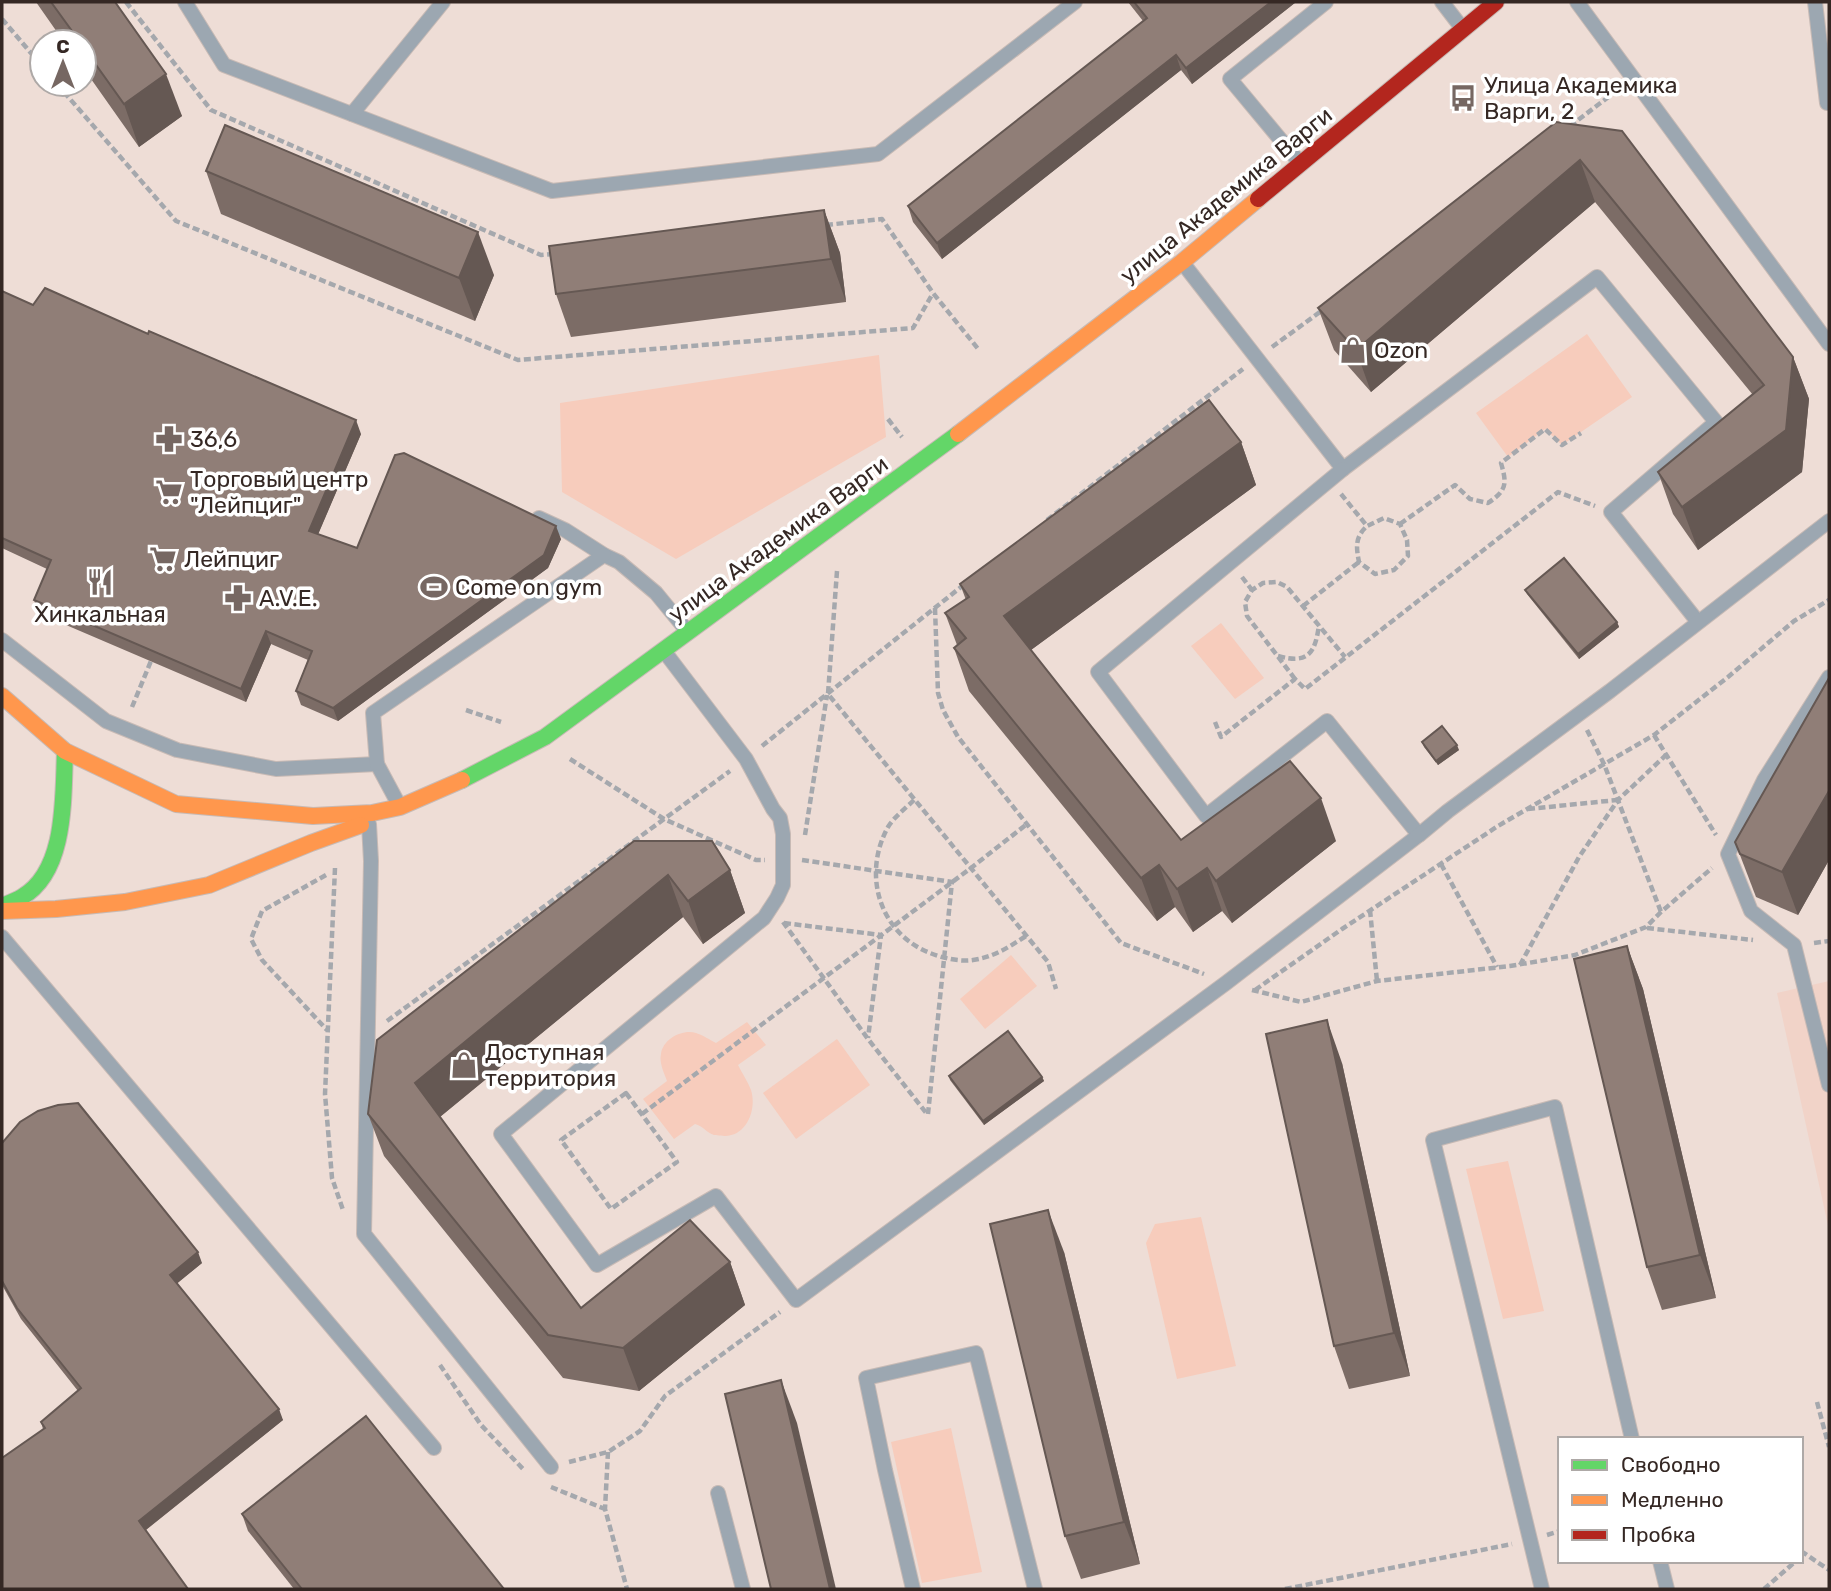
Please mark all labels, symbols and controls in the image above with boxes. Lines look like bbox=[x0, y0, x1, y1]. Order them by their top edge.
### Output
north arrow bbox=[28, 28, 98, 98]
text: С bbox=[56, 35, 70, 58]
place label: Улица Академика Варги, 2 bbox=[1484, 71, 1677, 125]
bus stop icon: Улица Академика Варги, 2 bbox=[1448, 83, 1478, 113]
street label: улица Академика Варги bbox=[1114, 101, 1338, 289]
shop icon: Ozon bbox=[1338, 335, 1368, 365]
place label: Ozon bbox=[1374, 336, 1428, 364]
pharmacy icon: 36,6 bbox=[154, 424, 184, 454]
place label: 36,6 bbox=[190, 425, 237, 453]
street label: улица Академика Варги bbox=[663, 450, 893, 628]
place label: Торговый центр "Лейпциг" bbox=[190, 465, 368, 519]
supermarket icon: Торговый центр "Лейпциг" bbox=[154, 477, 184, 507]
supermarket icon: Лейпциг bbox=[148, 544, 178, 574]
place label: Лейпциг bbox=[184, 545, 279, 573]
restaurant icon: Хинкальная bbox=[85, 567, 115, 597]
sports icon: Come on gym bbox=[419, 572, 449, 602]
place label: Come on gym bbox=[455, 573, 602, 601]
pharmacy icon: A.V.E. bbox=[223, 583, 253, 613]
place label: A.V.E. bbox=[259, 584, 317, 612]
place label: Хинкальная bbox=[34, 600, 166, 628]
place label: Доступная территория bbox=[485, 1038, 616, 1092]
shop icon: Доступная территория bbox=[449, 1050, 479, 1080]
legend bbox=[1558, 1437, 1803, 1563]
text: Свободно bbox=[1621, 1452, 1721, 1477]
text: Медленно bbox=[1621, 1487, 1724, 1512]
text: Пробка bbox=[1621, 1522, 1696, 1547]

